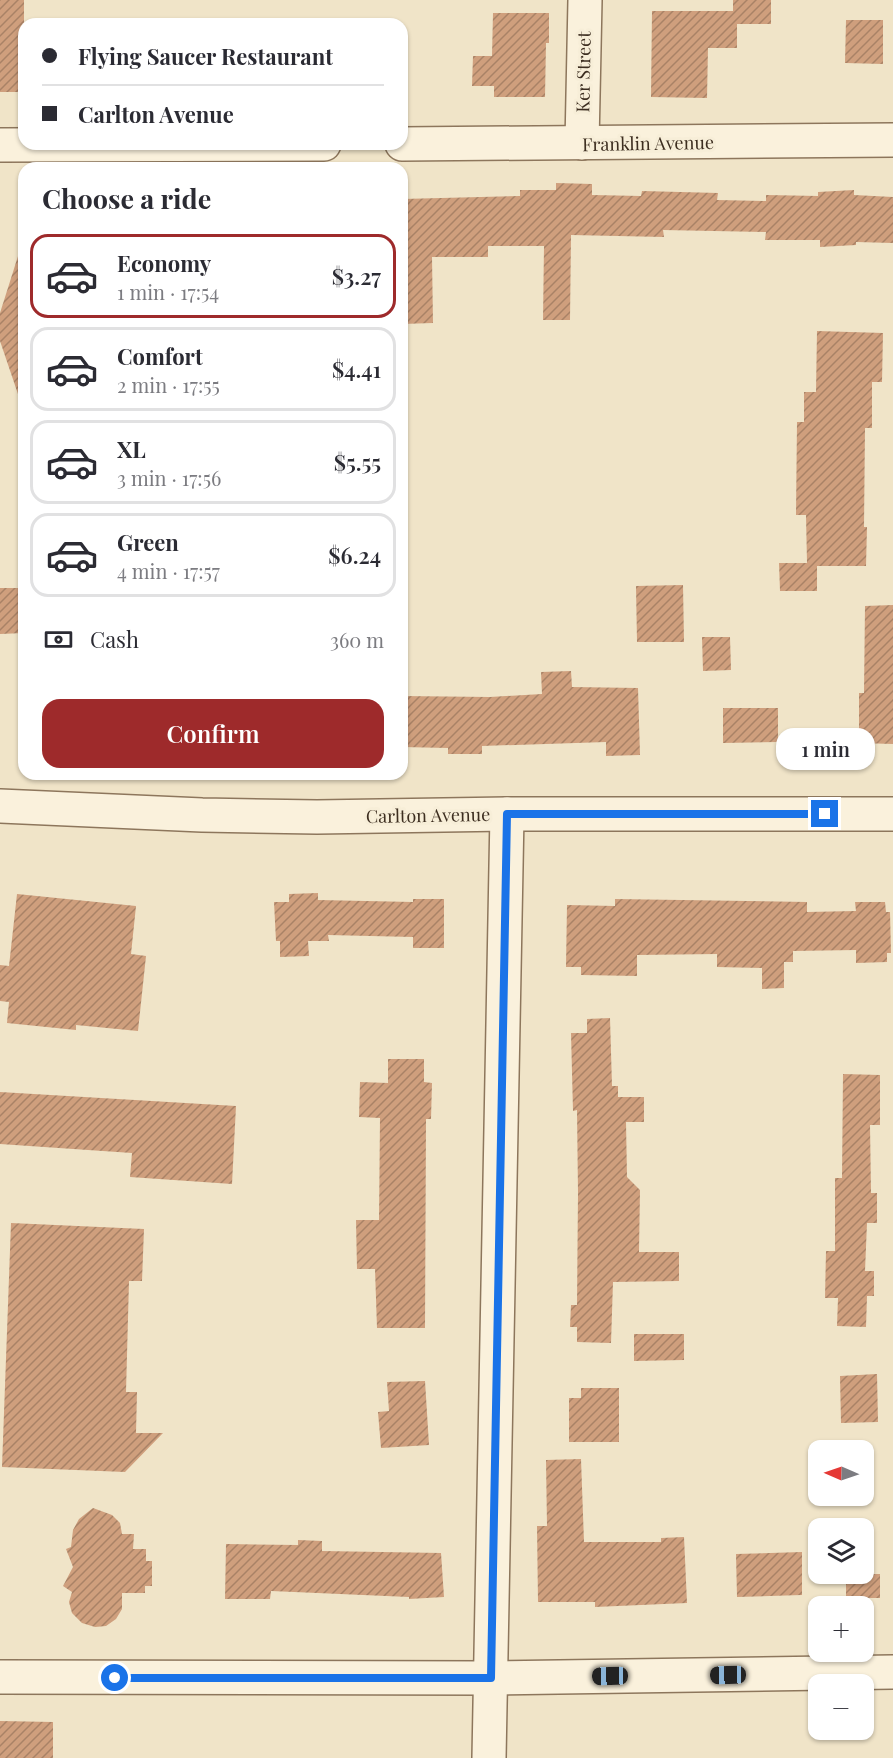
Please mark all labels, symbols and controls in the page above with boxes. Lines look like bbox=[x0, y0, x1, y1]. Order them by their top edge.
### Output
street label: Ker Street bbox=[570, 30, 596, 113]
text: Flying Saucer Restaurant bbox=[78, 41, 333, 71]
text: Carlton Avenue bbox=[78, 99, 234, 129]
street label: Franklin Avenue bbox=[582, 130, 714, 156]
text: Choose a ride bbox=[42, 180, 211, 216]
text: Economy bbox=[117, 248, 211, 278]
icon: car bbox=[45, 249, 99, 303]
text: $3.27 bbox=[332, 261, 381, 291]
text: 1 min · 17:54 bbox=[117, 278, 219, 305]
text: Comfort bbox=[117, 341, 203, 371]
icon: car bbox=[45, 342, 99, 396]
text: $4.41 bbox=[332, 354, 381, 384]
text: 2 min · 17:55 bbox=[117, 371, 220, 398]
text: XL bbox=[117, 434, 146, 464]
icon: car bbox=[45, 435, 99, 489]
text: $5.55 bbox=[334, 447, 381, 477]
text: 3 min · 17:56 bbox=[117, 464, 221, 491]
text: Green bbox=[117, 527, 179, 557]
icon: car bbox=[45, 528, 99, 582]
text: $6.24 bbox=[328, 540, 381, 570]
text: 4 min · 17:57 bbox=[117, 557, 220, 584]
icon: cash bbox=[42, 623, 75, 656]
text: Cash bbox=[90, 624, 139, 654]
text: 360 m bbox=[330, 626, 384, 653]
button: Confirm bbox=[42, 699, 384, 768]
callout: 1 min bbox=[776, 727, 874, 769]
text: 1 min bbox=[801, 735, 850, 762]
route end bbox=[811, 800, 838, 827]
street label: Carlton Avenue bbox=[366, 802, 490, 828]
north arrow bbox=[808, 1440, 874, 1506]
map controls bbox=[808, 1440, 874, 1740]
button: layers bbox=[808, 1518, 874, 1584]
button: + bbox=[808, 1596, 874, 1662]
route start bbox=[101, 1664, 128, 1691]
car bbox=[710, 1666, 746, 1684]
car bbox=[592, 1667, 628, 1685]
button: − bbox=[808, 1674, 874, 1740]

